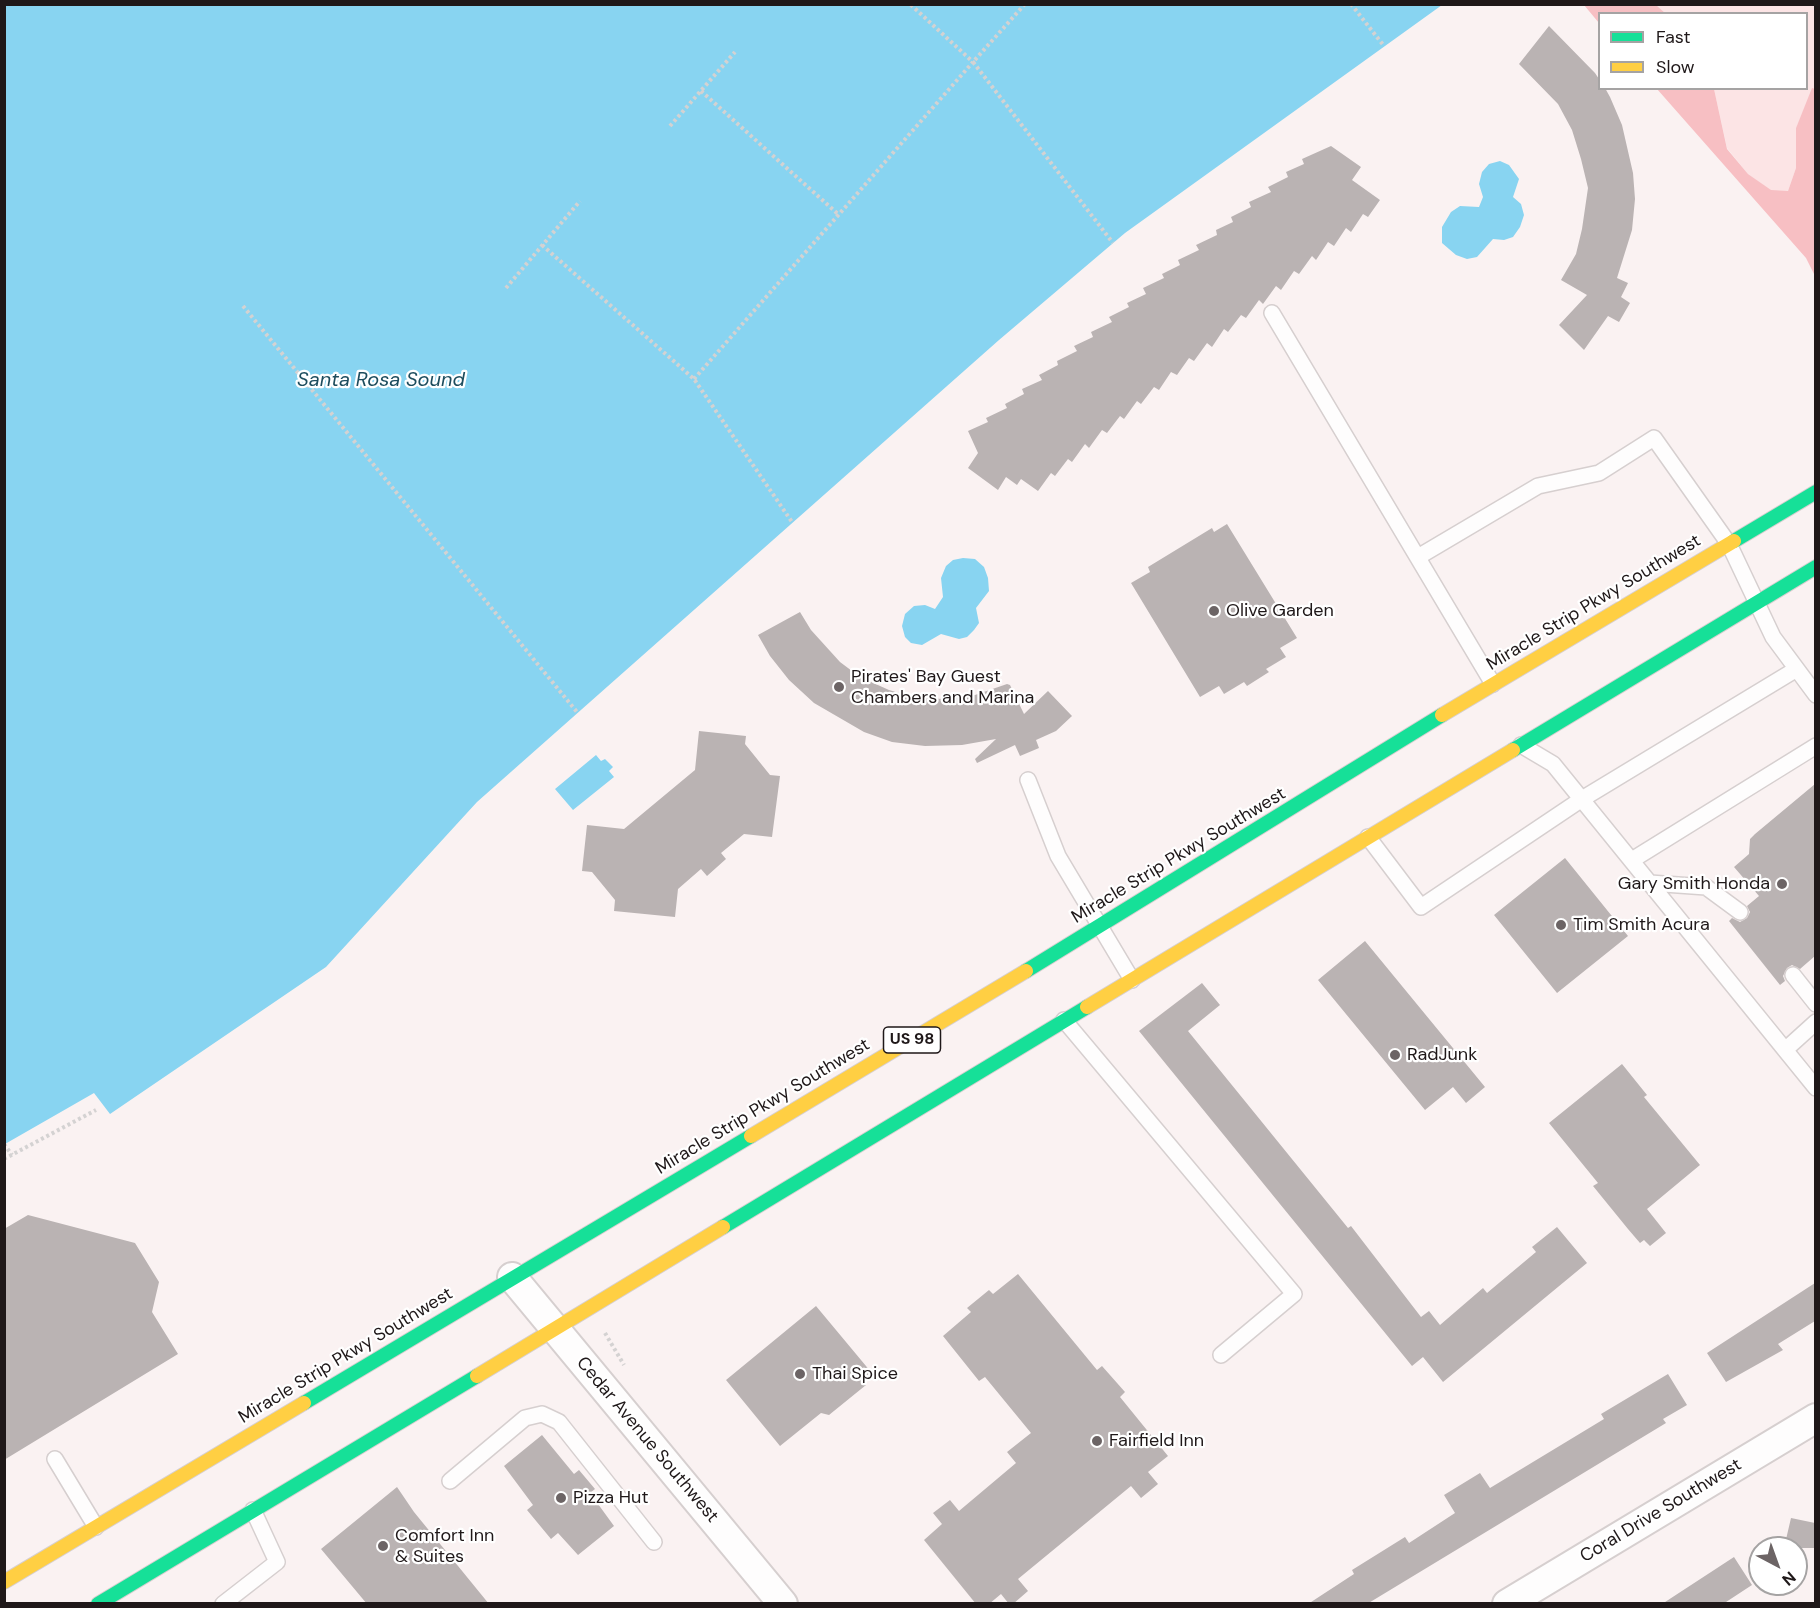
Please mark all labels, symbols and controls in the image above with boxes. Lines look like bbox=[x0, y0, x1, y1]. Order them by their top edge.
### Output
legend bbox=[1598, 12, 1808, 90]
text: Fast bbox=[1656, 25, 1691, 49]
text: Slow bbox=[1656, 55, 1695, 79]
water label: Santa Rosa Sound bbox=[297, 369, 465, 393]
street label: Miracle Strip Pkwy Southwest bbox=[1483, 530, 1705, 676]
place label: Olive Garden bbox=[1226, 600, 1334, 622]
marker: Olive Garden bbox=[1207, 604, 1221, 618]
place label: Pirates' Bay Guest Chambers and Marina bbox=[851, 666, 1034, 708]
marker: Pirates' Bay Guest Chambers and Marina bbox=[832, 680, 846, 694]
street label: Miracle Strip Pkwy Southwest bbox=[1068, 783, 1290, 929]
place label: Gary Smith Honda bbox=[1618, 873, 1770, 895]
marker: Gary Smith Honda bbox=[1775, 877, 1789, 891]
place label: Tim Smith Acura bbox=[1573, 914, 1710, 936]
marker: Tim Smith Acura bbox=[1554, 918, 1568, 932]
road number: US 98 bbox=[884, 1027, 940, 1053]
street label: Miracle Strip Pkwy Southwest bbox=[652, 1034, 874, 1180]
place label: RadJunk bbox=[1407, 1044, 1477, 1066]
marker: RadJunk bbox=[1388, 1048, 1402, 1062]
street label: Miracle Strip Pkwy Southwest bbox=[235, 1283, 457, 1429]
street label: Cedar Avenue Southwest bbox=[571, 1353, 723, 1527]
place label: Thai Spice bbox=[812, 1363, 898, 1385]
marker: Thai Spice bbox=[793, 1367, 807, 1381]
place label: Fairfield Inn bbox=[1109, 1430, 1204, 1452]
marker: Fairfield Inn bbox=[1090, 1434, 1104, 1448]
street label: Coral Drive Southwest bbox=[1576, 1454, 1746, 1568]
place label: Pizza Hut bbox=[573, 1487, 648, 1509]
marker: Pizza Hut bbox=[554, 1491, 568, 1505]
place label: Comfort Inn & Suites bbox=[395, 1525, 494, 1568]
north arrow bbox=[1748, 1536, 1808, 1596]
marker: Comfort Inn & Suites bbox=[376, 1539, 390, 1553]
text: N bbox=[1778, 1567, 1800, 1590]

